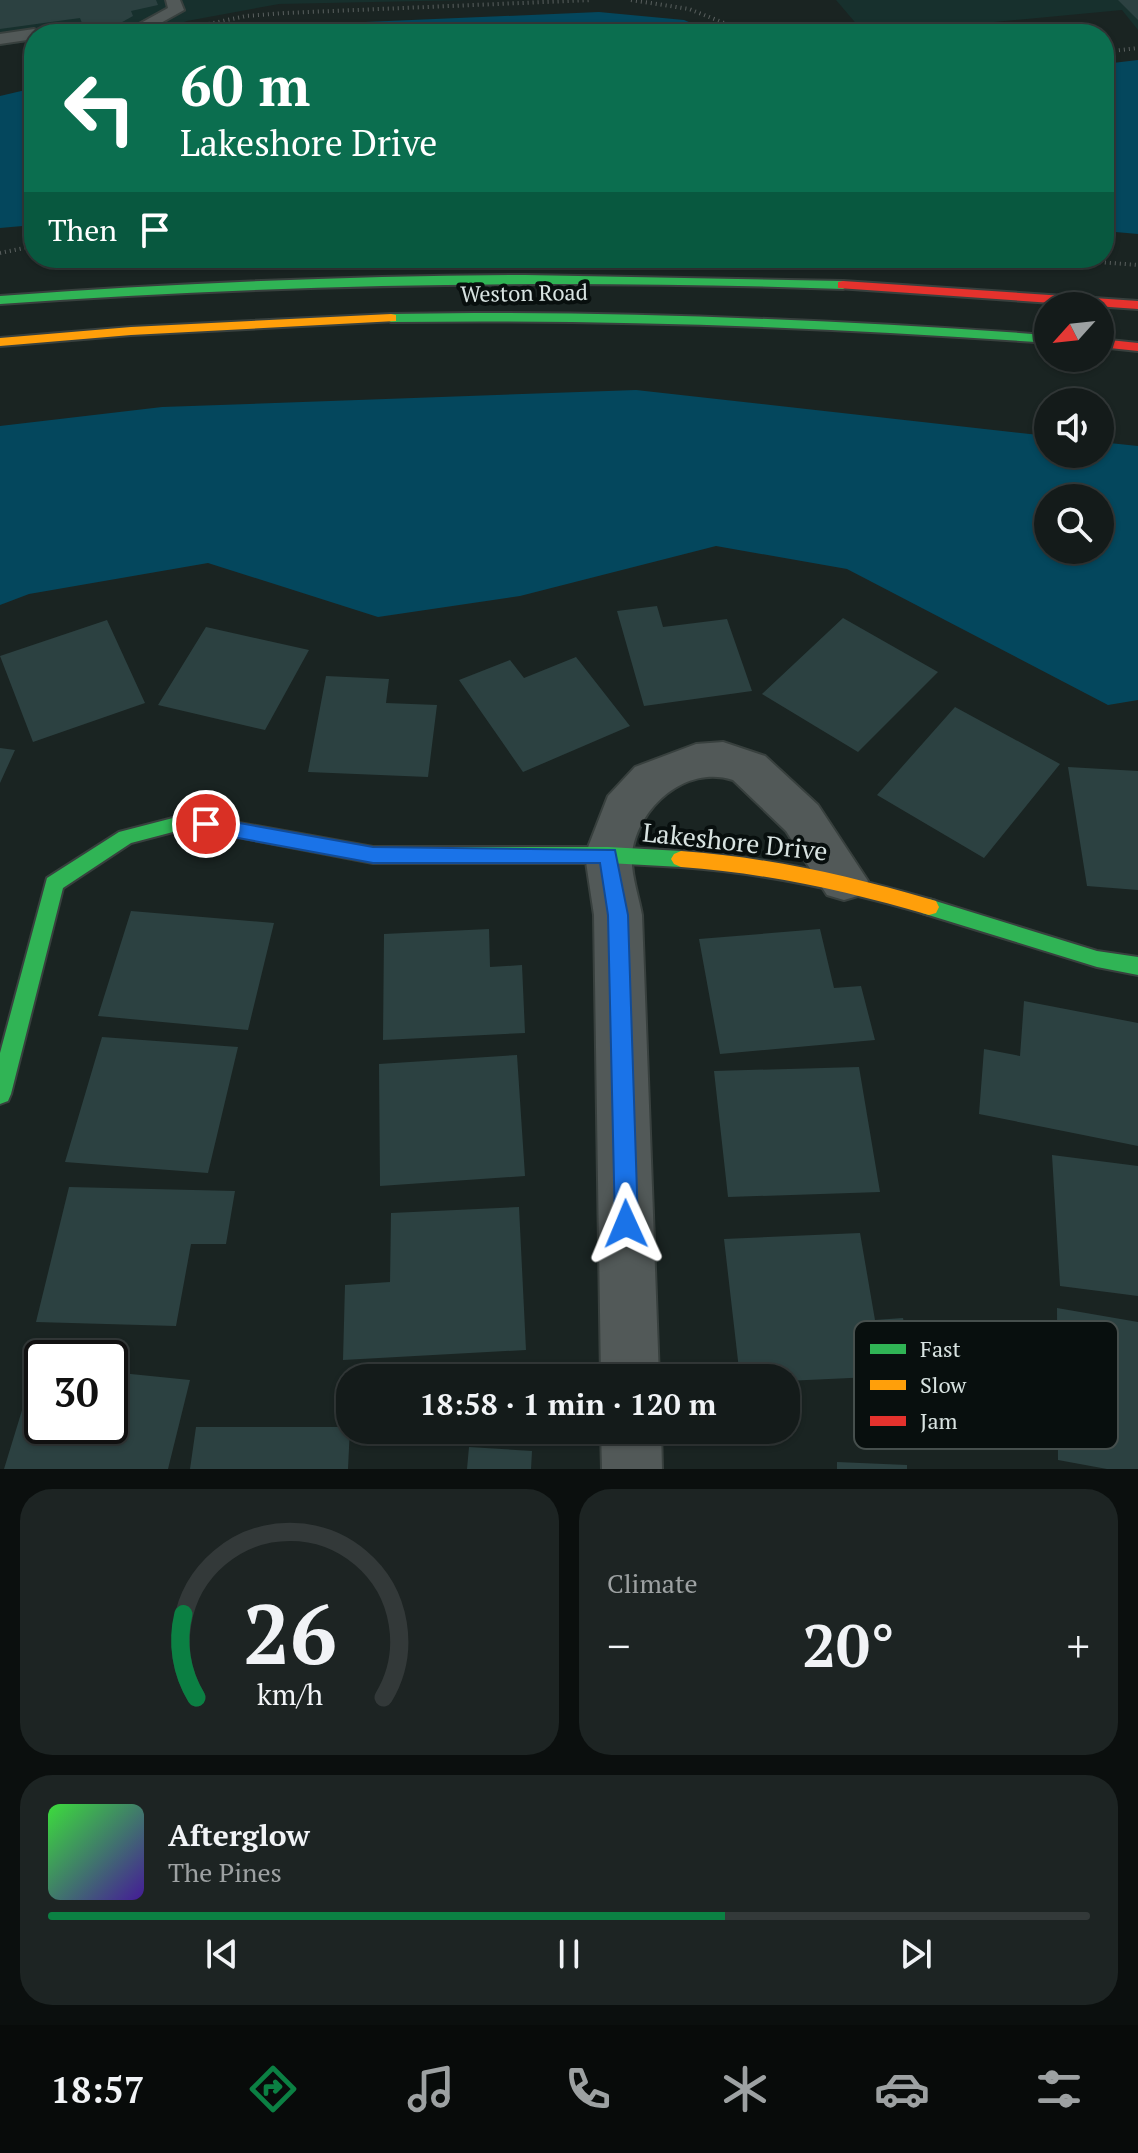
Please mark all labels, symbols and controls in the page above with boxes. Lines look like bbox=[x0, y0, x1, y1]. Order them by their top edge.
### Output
text: 60 m bbox=[180, 48, 310, 122]
icon: left bbox=[48, 56, 152, 160]
text: Lakeshore Drive bbox=[180, 119, 437, 166]
icon: arrive bbox=[133, 208, 177, 252]
text: Then bbox=[48, 210, 117, 250]
street label: Weston Road bbox=[460, 277, 588, 308]
north arrow bbox=[1034, 292, 1114, 372]
map controls bbox=[1034, 292, 1114, 564]
button: sound bbox=[1034, 388, 1114, 468]
button: search bbox=[1034, 484, 1114, 564]
pin bbox=[172, 790, 240, 858]
icon: arrive bbox=[184, 802, 228, 846]
street label: Lakeshore Drive bbox=[641, 814, 829, 868]
position arrow bbox=[584, 1182, 668, 1266]
legend bbox=[854, 1321, 1118, 1449]
text: Fast bbox=[920, 1334, 961, 1363]
speed limit sign: 30 bbox=[24, 1340, 128, 1444]
text: Slow bbox=[920, 1370, 967, 1399]
text: 18:58 · 1 min · 120 m bbox=[420, 1384, 716, 1424]
text: Jam bbox=[920, 1406, 958, 1435]
text: Climate bbox=[607, 1566, 698, 1600]
text: 26 bbox=[242, 1578, 337, 1688]
text: 20° bbox=[802, 1605, 895, 1684]
text: − bbox=[607, 1616, 630, 1675]
text: + bbox=[1067, 1616, 1090, 1675]
text: km/h bbox=[256, 1675, 323, 1713]
text: Afterglow bbox=[168, 1815, 310, 1855]
text: The Pines bbox=[168, 1855, 282, 1889]
icon: previous bbox=[200, 1932, 244, 1976]
icon: pause bbox=[547, 1932, 591, 1976]
icon: next bbox=[894, 1932, 938, 1976]
icon: directions bbox=[245, 2061, 301, 2117]
icon: music bbox=[403, 2061, 459, 2117]
icon: phone bbox=[560, 2061, 616, 2117]
icon: climate bbox=[717, 2061, 773, 2117]
icon: car bbox=[874, 2061, 930, 2117]
icon: filters bbox=[1031, 2061, 1087, 2117]
text: 18:57 bbox=[51, 2066, 144, 2113]

